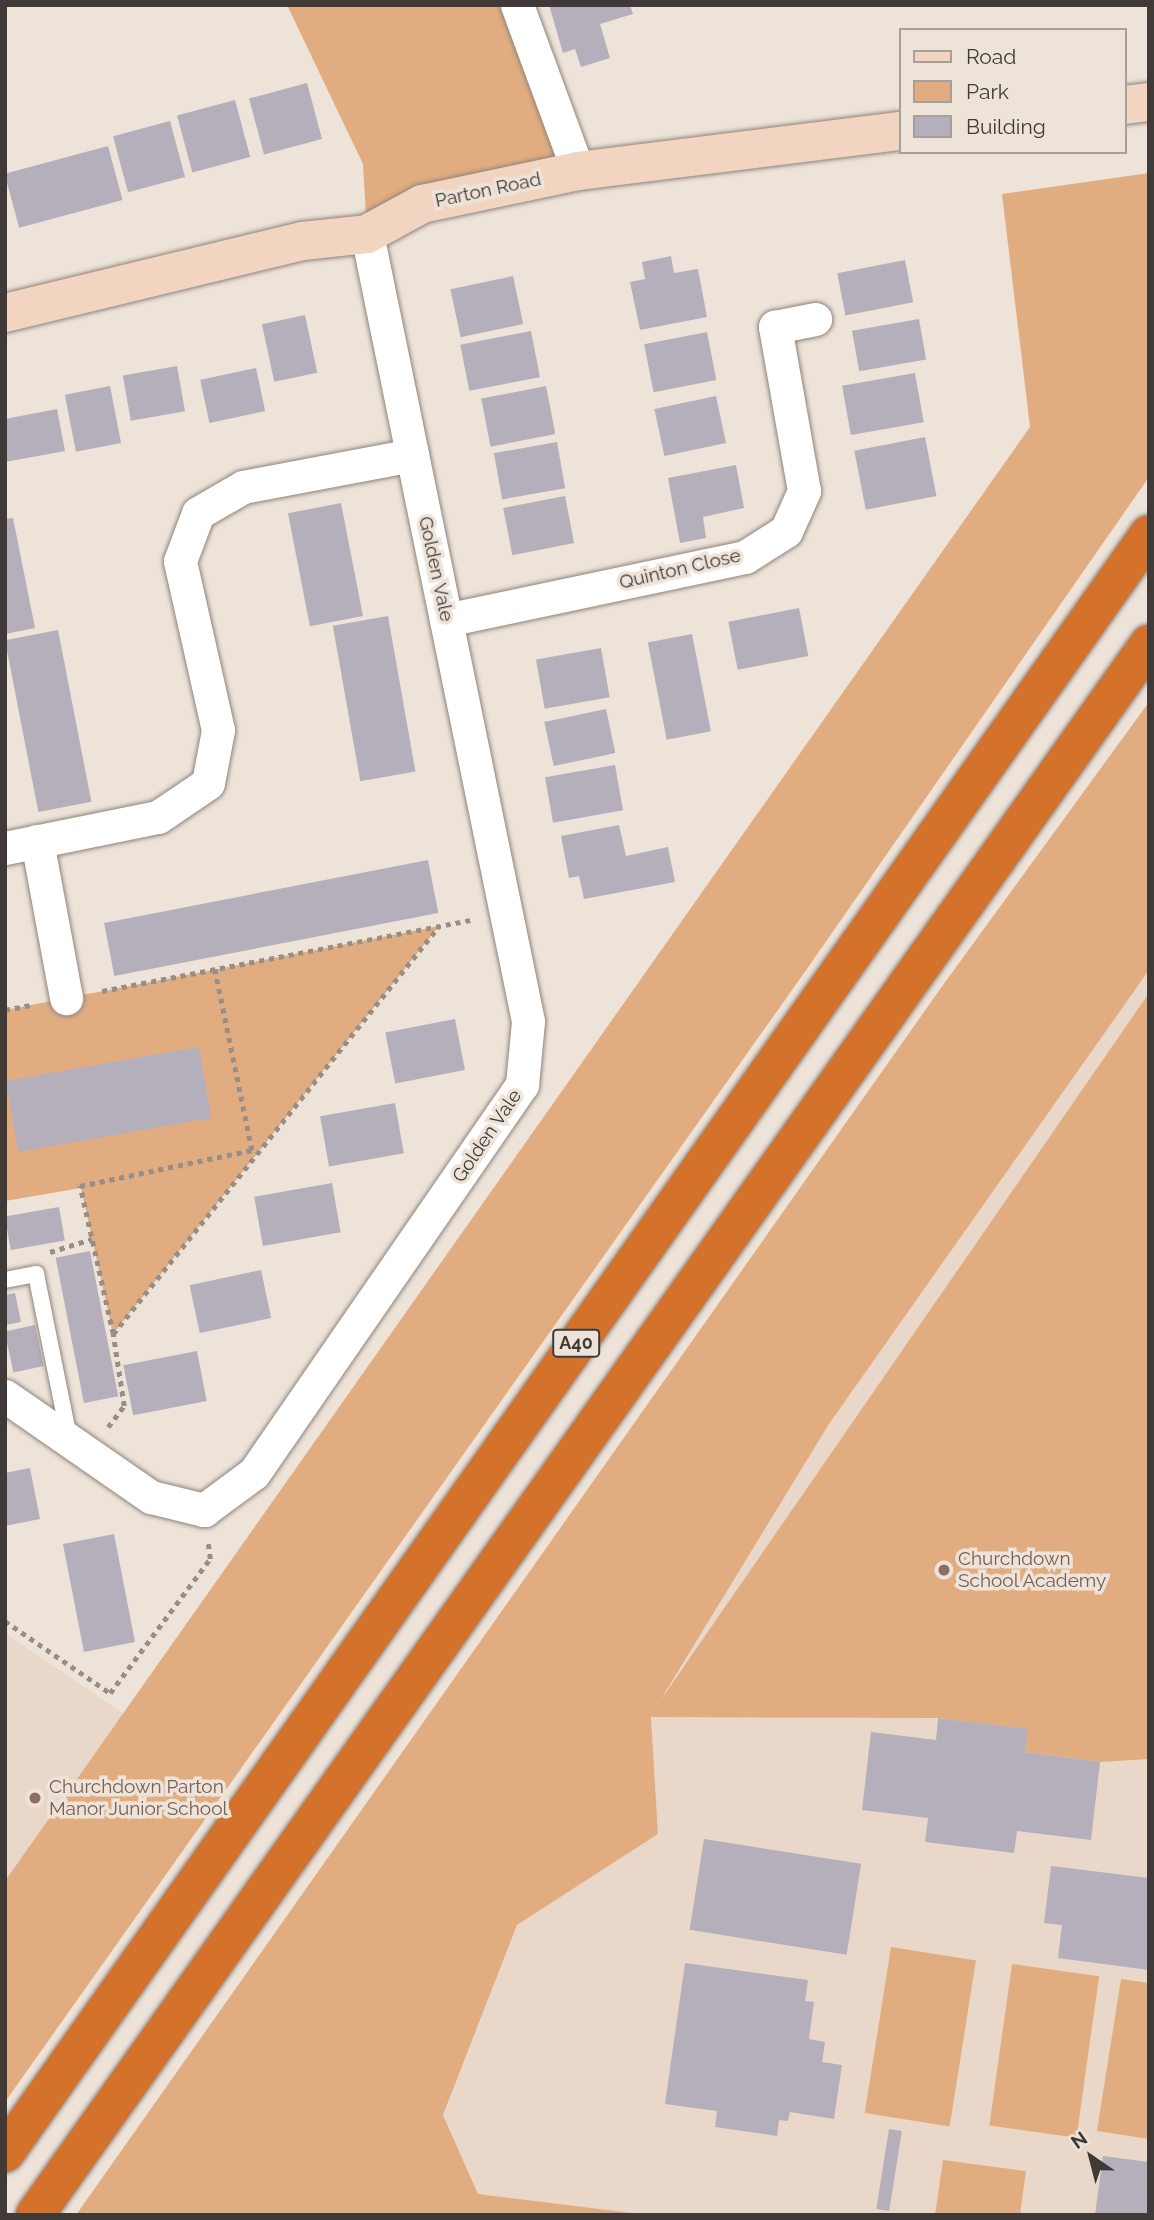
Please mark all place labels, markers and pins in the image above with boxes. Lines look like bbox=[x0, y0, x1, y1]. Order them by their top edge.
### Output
place label: Churchdown School Academy bbox=[958, 1548, 1108, 1592]
marker: Churchdown School Academy bbox=[936, 1562, 952, 1578]
place label: Churchdown Parton Manor Junior School bbox=[49, 1776, 229, 1820]
marker: Churchdown Parton Manor Junior School bbox=[27, 1790, 43, 1806]

